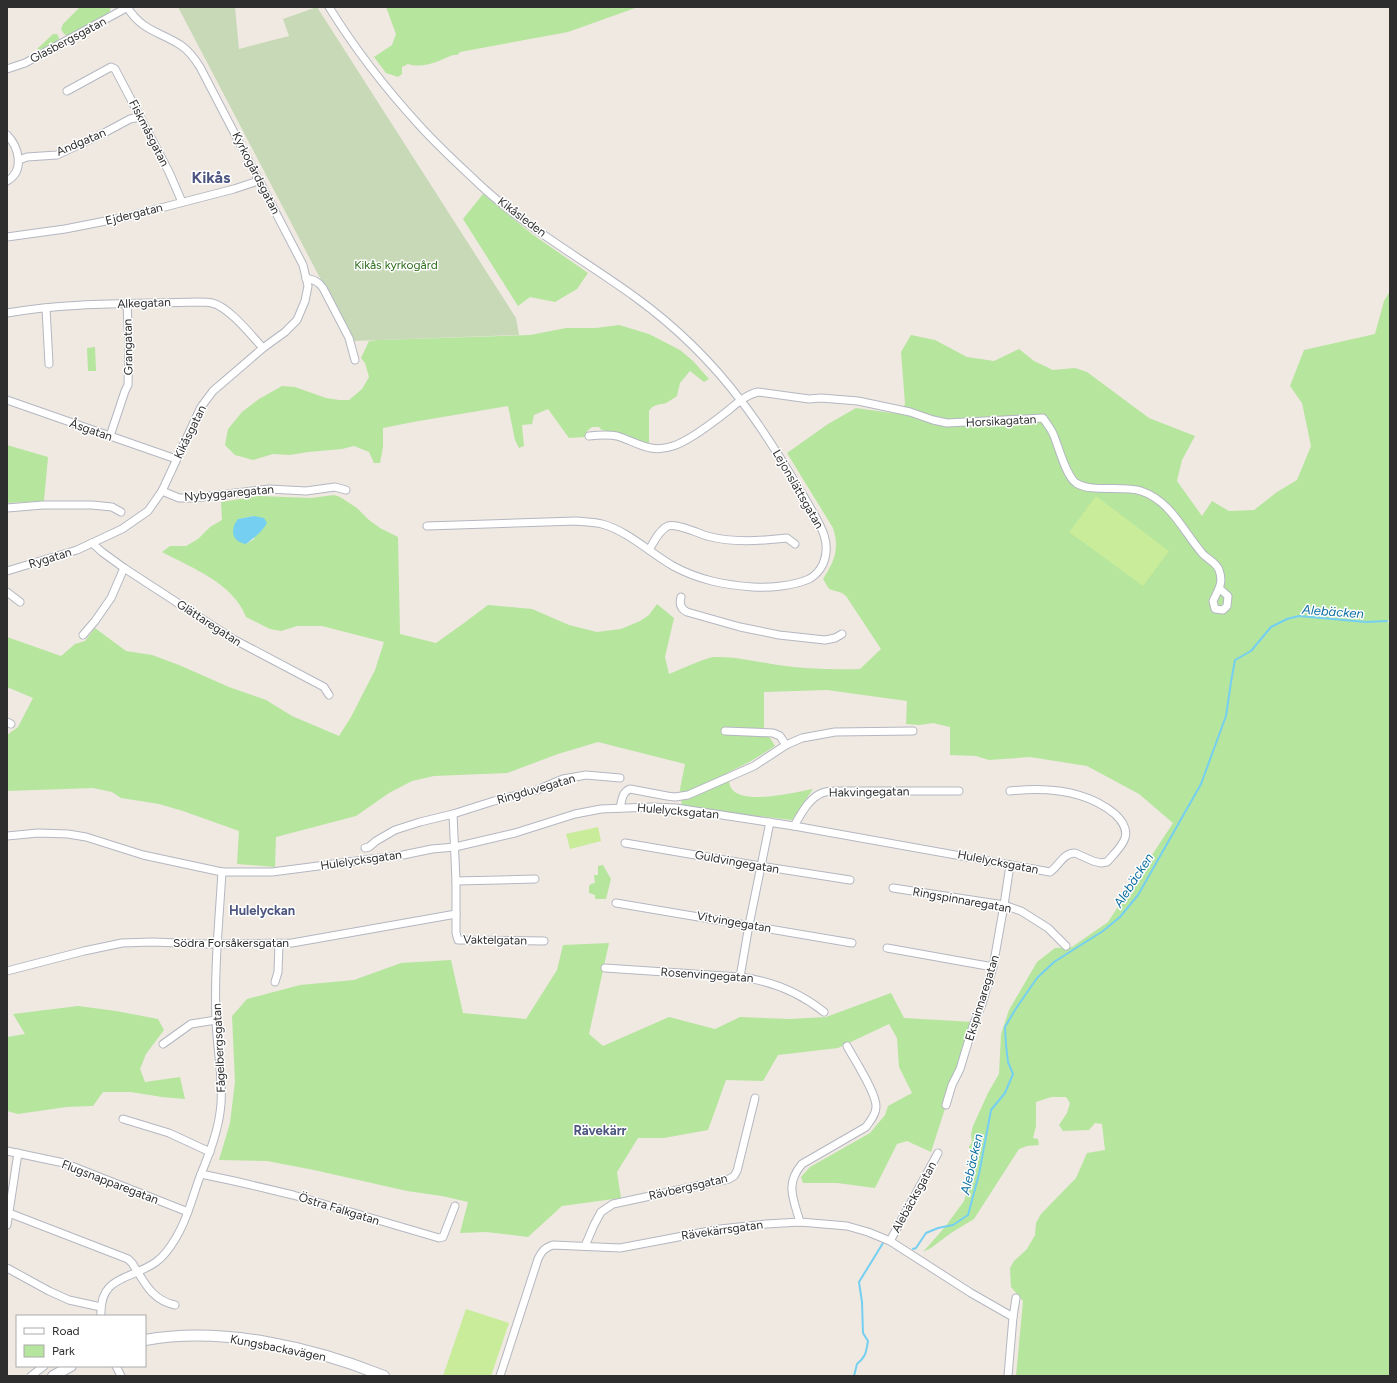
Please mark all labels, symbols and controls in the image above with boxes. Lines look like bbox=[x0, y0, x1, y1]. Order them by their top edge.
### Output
street label: Glasbergsgatan bbox=[28, 14, 109, 66]
street label: Fiskmåsgatan bbox=[126, 97, 172, 169]
street label: Andgatan bbox=[54, 125, 108, 159]
street label: Kyrkogårdsgatan bbox=[229, 129, 283, 217]
district label: Kikås bbox=[192, 168, 231, 187]
street label: Kikåsleden bbox=[495, 194, 549, 240]
street label: Ejdergatan bbox=[104, 200, 164, 228]
park label: Kikås kyrkogård bbox=[354, 258, 438, 272]
street label: Alkegatan bbox=[117, 295, 171, 311]
street label: Grangatan bbox=[121, 318, 135, 375]
street label: Kikåsgatan bbox=[171, 403, 209, 461]
street label: Horsikagatan bbox=[965, 412, 1037, 430]
street label: Åsgatan bbox=[68, 416, 114, 444]
street label: Lejonslättsgatan bbox=[770, 447, 827, 531]
street label: Nybyggaregatan bbox=[184, 482, 275, 504]
street label: Rygatan bbox=[27, 545, 73, 571]
street label: Glättaregatan bbox=[174, 597, 244, 649]
water label: Alebäcken bbox=[1301, 602, 1364, 621]
street label: Ringduvegatan bbox=[495, 771, 577, 807]
street label: Hakvingegatan bbox=[829, 784, 910, 800]
street label: Hulelycksgatan bbox=[636, 800, 720, 822]
street label: Hulelycksgatan bbox=[319, 847, 403, 873]
street label: Hulelycksgatan bbox=[956, 847, 1040, 877]
street label: Guldvingegatan bbox=[694, 848, 781, 876]
water label: Alebäcken bbox=[1110, 850, 1157, 911]
street label: Ringspinnaregatan bbox=[911, 884, 1013, 916]
district label: Hulelyckan bbox=[229, 903, 295, 918]
street label: Vitvingegatan bbox=[696, 909, 773, 935]
street label: Vaktelgatan bbox=[463, 932, 527, 948]
street label: Södra Forsåkersgatan bbox=[173, 936, 289, 950]
street label: Ekspinnaregatan bbox=[962, 953, 1002, 1043]
street label: Rosenvingegatan bbox=[660, 965, 754, 985]
street label: Fågelbergsgatan bbox=[210, 1003, 228, 1093]
district label: Rävekärr bbox=[573, 1123, 627, 1138]
water label: Alebäcken bbox=[957, 1132, 986, 1197]
street label: Flugsnapparegatan bbox=[60, 1157, 161, 1207]
street label: Alebäcksgatan bbox=[889, 1159, 939, 1235]
street label: Rävbergsgatan bbox=[647, 1171, 729, 1203]
street label: Östra Falkgatan bbox=[297, 1190, 381, 1228]
street label: Rävekärrsgatan bbox=[680, 1217, 764, 1243]
legend bbox=[16, 1315, 146, 1367]
text: Road bbox=[52, 1324, 80, 1338]
street label: Kungsbackavägen bbox=[229, 1332, 327, 1364]
text: Park bbox=[52, 1344, 75, 1358]

